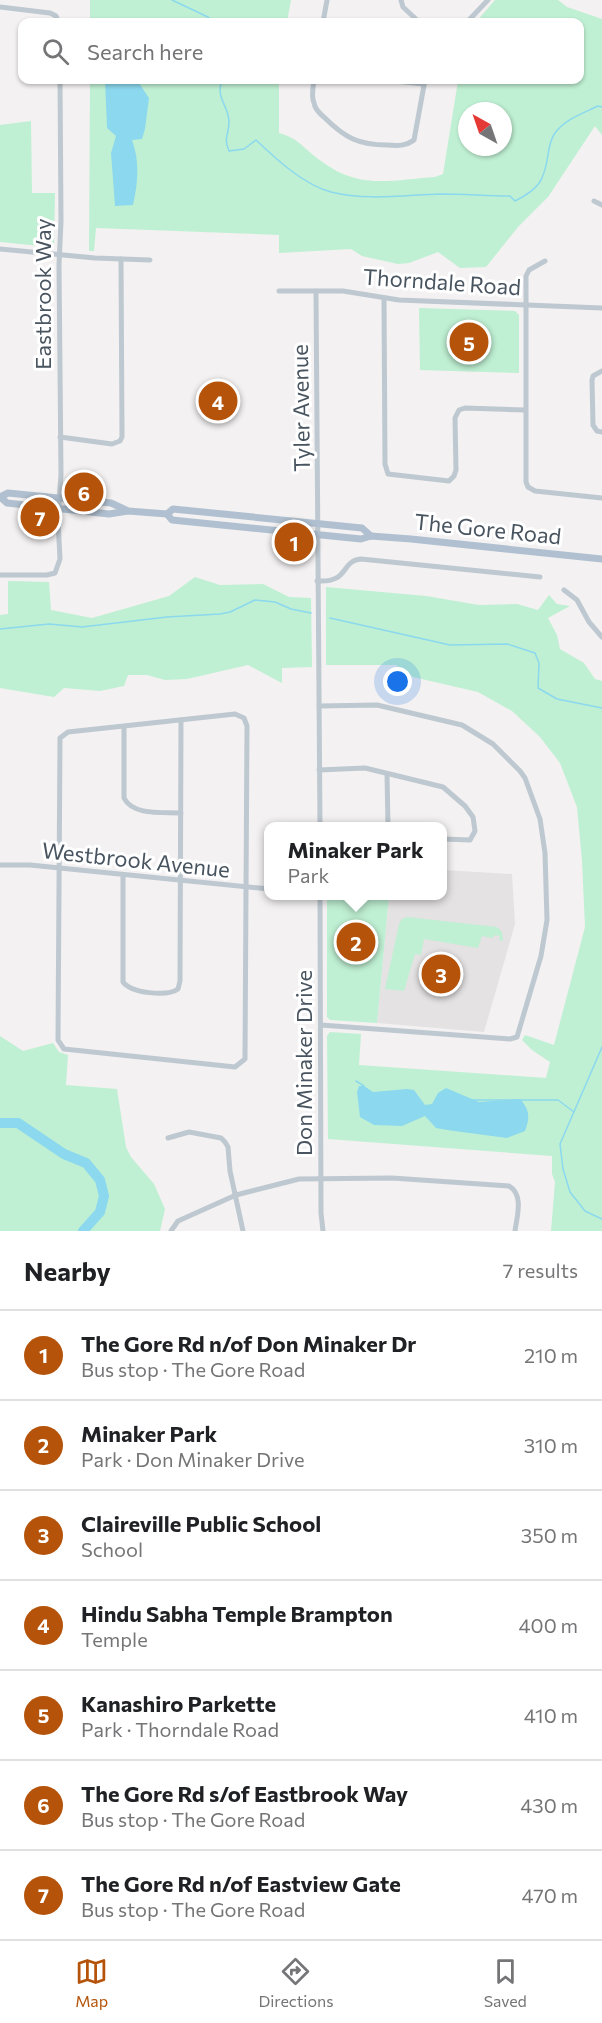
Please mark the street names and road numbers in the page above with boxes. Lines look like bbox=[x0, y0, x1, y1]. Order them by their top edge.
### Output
street label: Eastbrook Way bbox=[29, 218, 56, 370]
street label: Thorndale Road bbox=[362, 263, 522, 300]
street label: Tyler Avenue bbox=[286, 344, 315, 472]
street label: The Gore Road bbox=[413, 507, 563, 550]
street label: Westbrook Avenue bbox=[41, 836, 231, 883]
street label: Don Minaker Drive bbox=[290, 970, 317, 1156]

